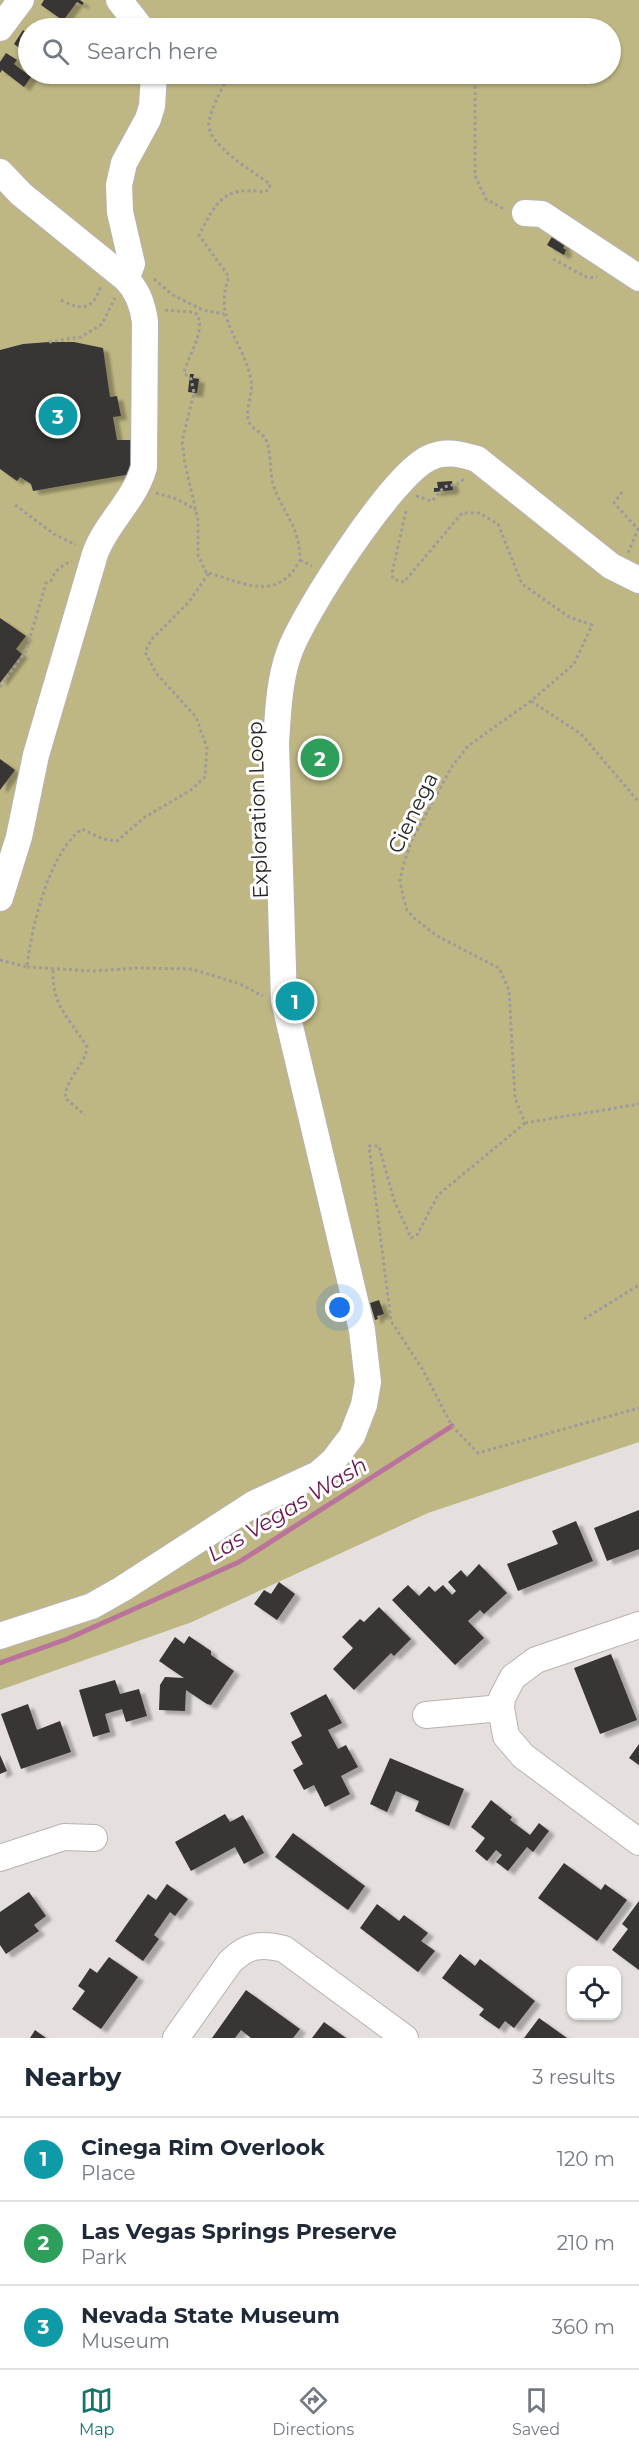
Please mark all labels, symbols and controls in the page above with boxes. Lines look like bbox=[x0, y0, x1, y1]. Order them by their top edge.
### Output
search box bbox=[18, 18, 621, 84]
icon: search bbox=[39, 35, 72, 68]
text: Search here bbox=[87, 38, 218, 65]
pin: 3 bbox=[38, 394, 78, 438]
street label: Exploration Loop bbox=[242, 721, 273, 899]
pin: 2 bbox=[300, 736, 340, 780]
street label: Cienega bbox=[382, 768, 443, 857]
pin: 1 bbox=[276, 978, 314, 1024]
your location bbox=[325, 1293, 354, 1322]
water label: Las Vegas Wash bbox=[203, 1451, 372, 1568]
map controls bbox=[567, 1966, 621, 2020]
button: locate bbox=[567, 1966, 621, 2020]
text: Nearby bbox=[24, 2061, 121, 2093]
text: 3 results bbox=[532, 2065, 615, 2089]
text: Cinega Rim Overlook bbox=[81, 2134, 325, 2161]
text: 1 bbox=[40, 2147, 47, 2171]
text: 120 m bbox=[557, 2147, 615, 2171]
text: Place bbox=[81, 2161, 136, 2185]
text: Las Vegas Springs Preserve bbox=[81, 2218, 397, 2245]
text: 2 bbox=[38, 2231, 49, 2255]
text: 210 m bbox=[557, 2231, 615, 2255]
text: Park bbox=[81, 2245, 127, 2269]
text: Nevada State Museum bbox=[81, 2302, 340, 2329]
text: 3 bbox=[38, 2315, 49, 2339]
text: 360 m bbox=[552, 2315, 615, 2339]
text: Museum bbox=[81, 2329, 170, 2353]
tab: Map bbox=[79, 2384, 114, 2439]
tab: Directions bbox=[272, 2384, 354, 2439]
tab: Saved bbox=[512, 2384, 560, 2439]

